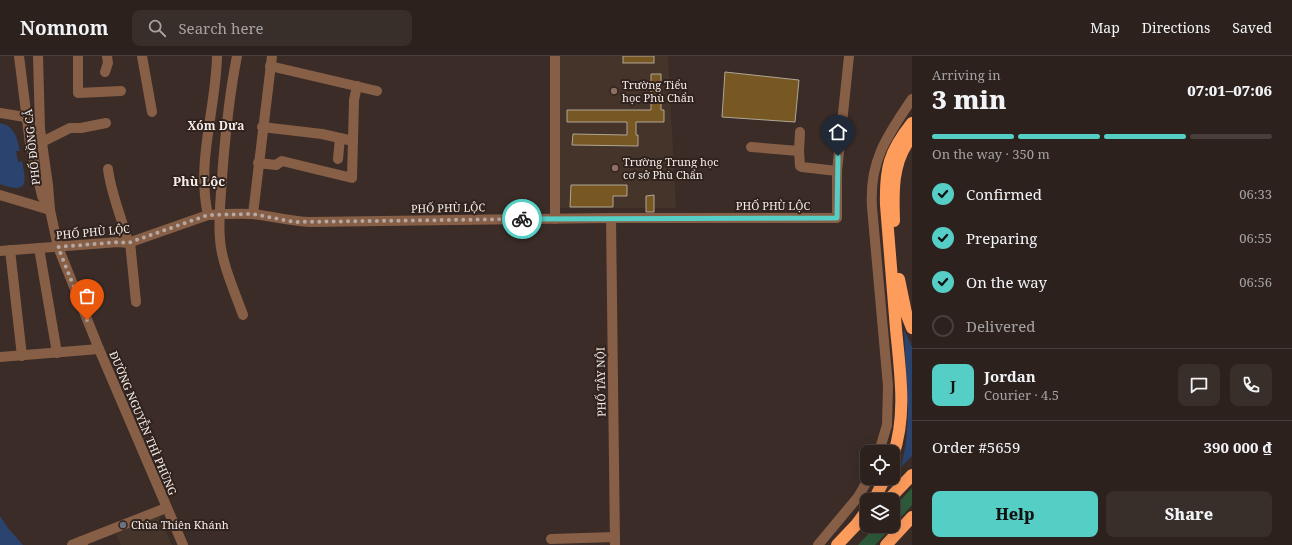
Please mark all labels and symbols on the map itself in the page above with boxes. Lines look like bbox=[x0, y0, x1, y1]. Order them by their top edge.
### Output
place label: Trường Tiểu học Phù Chẩn bbox=[622, 77, 694, 105]
marker: Trường Tiểu học Phù Chẩn bbox=[609, 86, 619, 96]
street label: PHỐ ĐỒNG CẢ bbox=[20, 108, 43, 186]
pin bbox=[821, 115, 855, 156]
district label: Xóm Dưa bbox=[188, 117, 244, 134]
place label: Trường Trung học cơ sở Phù Chẩn bbox=[623, 154, 719, 182]
marker: Trường Trung học cơ sở Phù Chẩn bbox=[610, 163, 620, 173]
district label: Phù Lộc bbox=[173, 172, 225, 190]
street label: PHỐ PHÙ LỘC bbox=[736, 198, 810, 213]
street label: PHỐ PHÙ LỘC bbox=[411, 199, 485, 216]
courier bbox=[502, 199, 542, 239]
street label: PHỐ PHÙ LỘC bbox=[55, 221, 131, 242]
pin bbox=[70, 279, 104, 320]
street label: PHỐ TÂY NỘI bbox=[592, 347, 609, 417]
street label: ĐƯỜNG NGUYỄN THÌ PHÙNG bbox=[106, 349, 181, 497]
place label: Chùa Thiên Khánh bbox=[131, 517, 229, 532]
marker: Chùa Thiên Khánh bbox=[118, 520, 128, 530]

